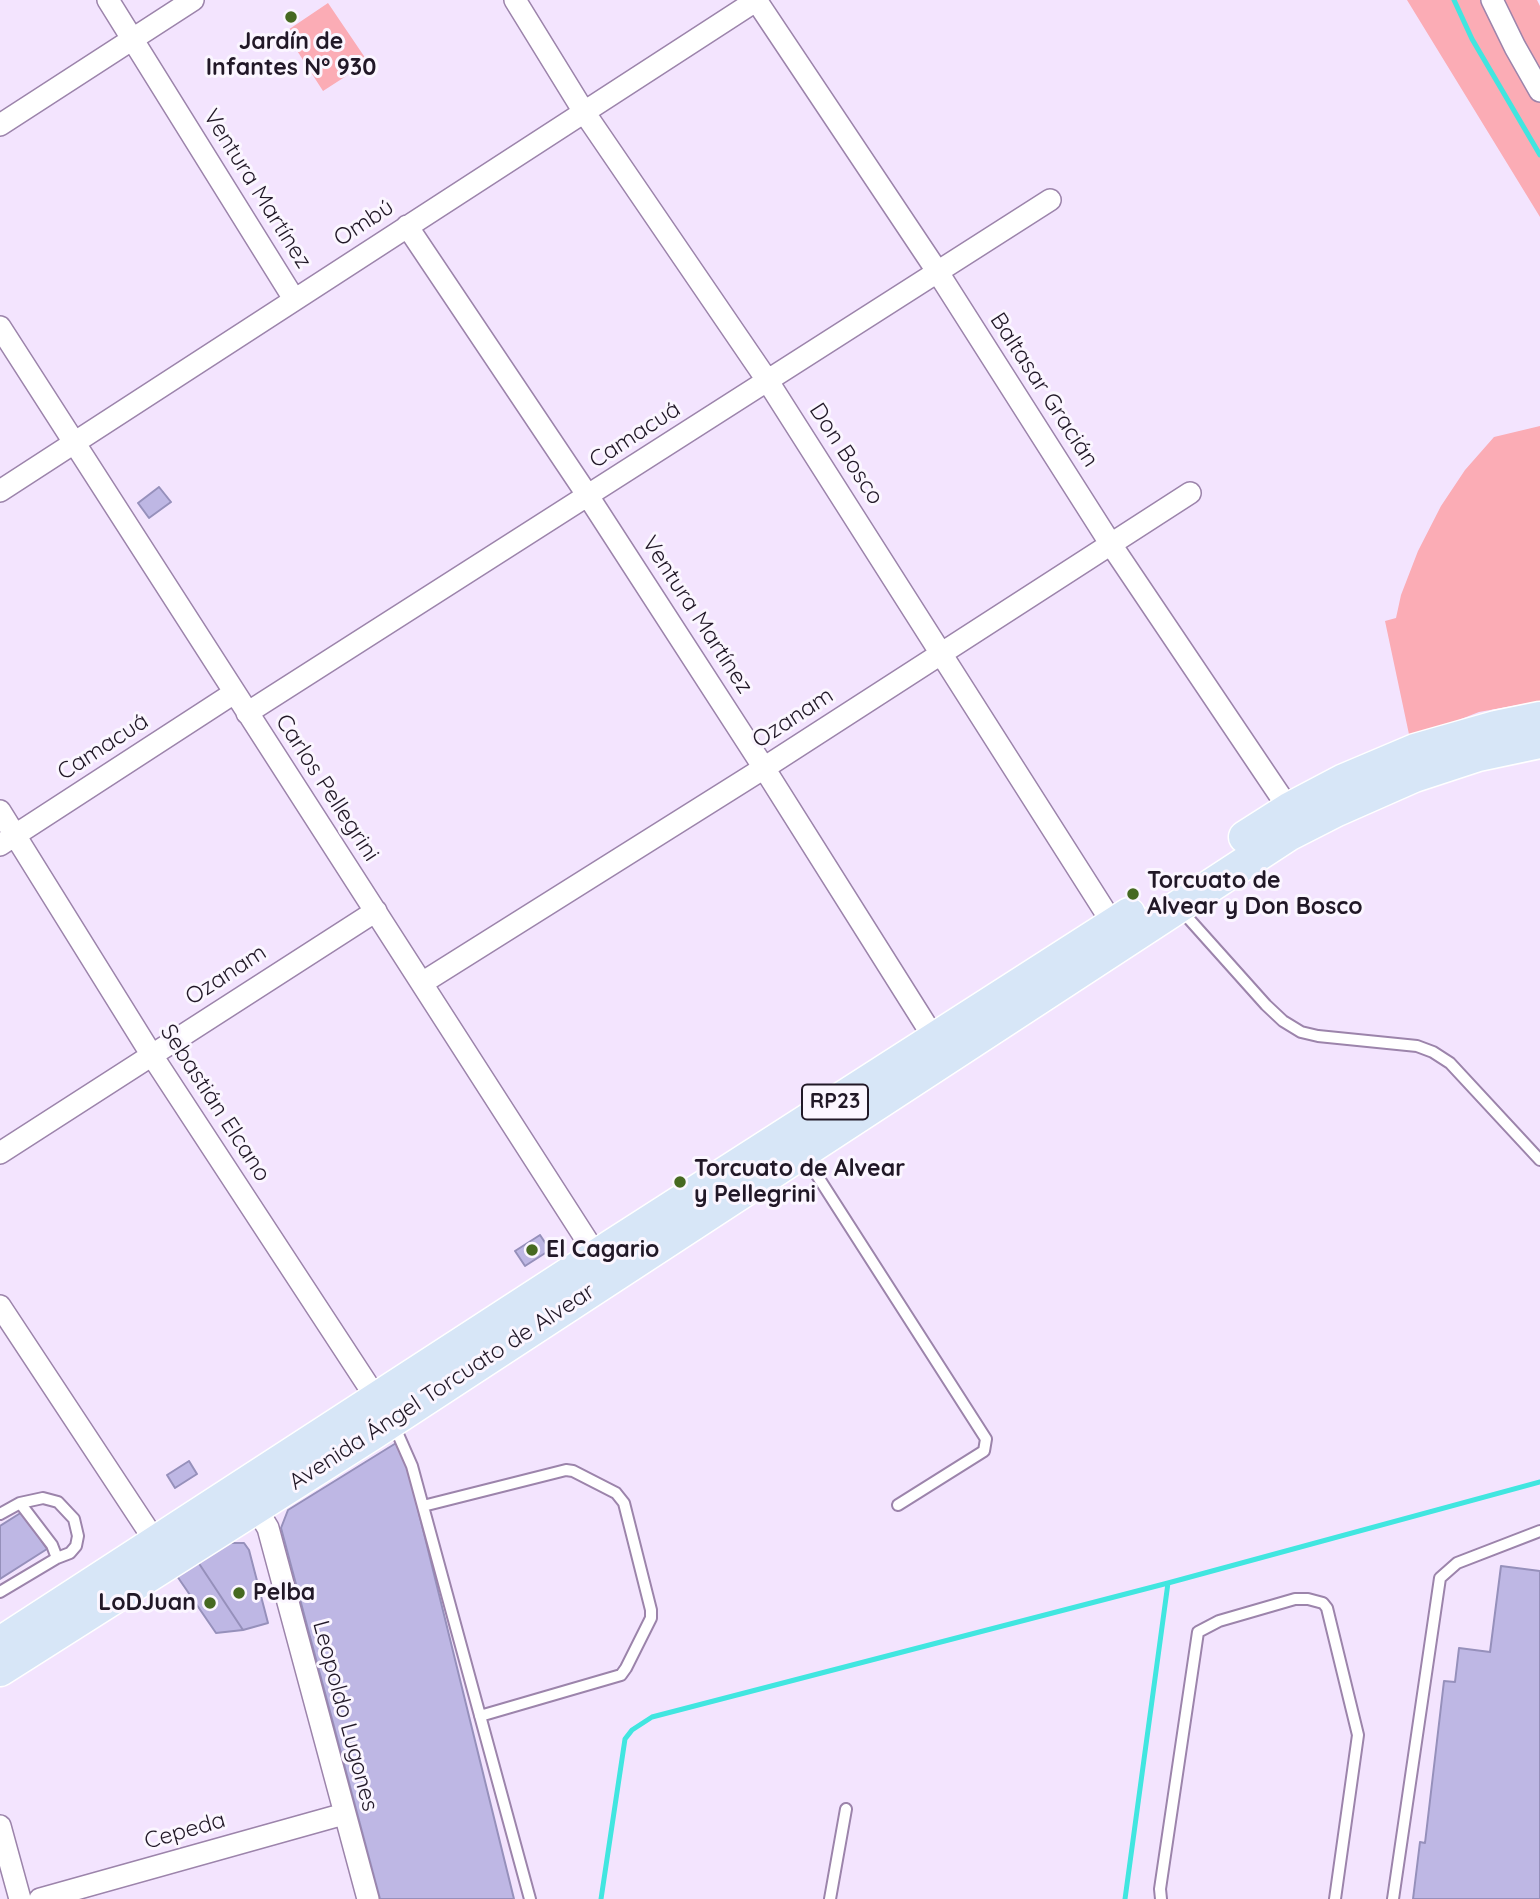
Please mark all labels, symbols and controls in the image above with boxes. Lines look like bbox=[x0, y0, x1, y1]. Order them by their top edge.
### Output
marker: Jardín de Infantes N° 930 bbox=[283, 9, 299, 25]
place label: Jardín de Infantes N° 930 bbox=[206, 28, 376, 82]
street label: Ventura Martínez bbox=[197, 104, 317, 274]
street label: Ombú bbox=[329, 194, 399, 252]
street label: Baltasar Gracián bbox=[984, 308, 1104, 472]
street label: Camacuá bbox=[584, 395, 686, 475]
street label: Don Bosco bbox=[803, 398, 889, 510]
street label: Ventura Martínez bbox=[636, 531, 758, 699]
street label: Ozanam bbox=[747, 682, 839, 754]
street label: Camacuá bbox=[52, 707, 154, 787]
street label: Carlos Pellegrini bbox=[269, 709, 385, 867]
place label: Torcuato de Alvear y Don Bosco bbox=[1147, 867, 1363, 921]
marker: Torcuato de Alvear y Don Bosco bbox=[1125, 886, 1141, 902]
street label: Ozanam bbox=[180, 939, 272, 1011]
street label: Sebastián Elcano bbox=[154, 1019, 276, 1187]
road number: RP23 bbox=[802, 1084, 868, 1120]
place label: Torcuato de Alvear y Pellegrini bbox=[694, 1155, 905, 1209]
marker: Torcuato de Alvear y Pellegrini bbox=[672, 1174, 688, 1190]
place label: El Cagario bbox=[546, 1236, 659, 1264]
marker: El Cagario bbox=[524, 1242, 540, 1258]
street label: Avenida Ángel Torcuato de Alvear bbox=[284, 1278, 600, 1496]
place label: Pelba bbox=[253, 1579, 315, 1607]
marker: Pelba bbox=[231, 1585, 247, 1601]
place label: LoDJuan bbox=[98, 1589, 196, 1617]
marker: LoDJuan bbox=[202, 1595, 218, 1611]
street label: Leopoldo Lugones bbox=[306, 1618, 384, 1814]
street label: Cepeda bbox=[141, 1806, 229, 1856]

